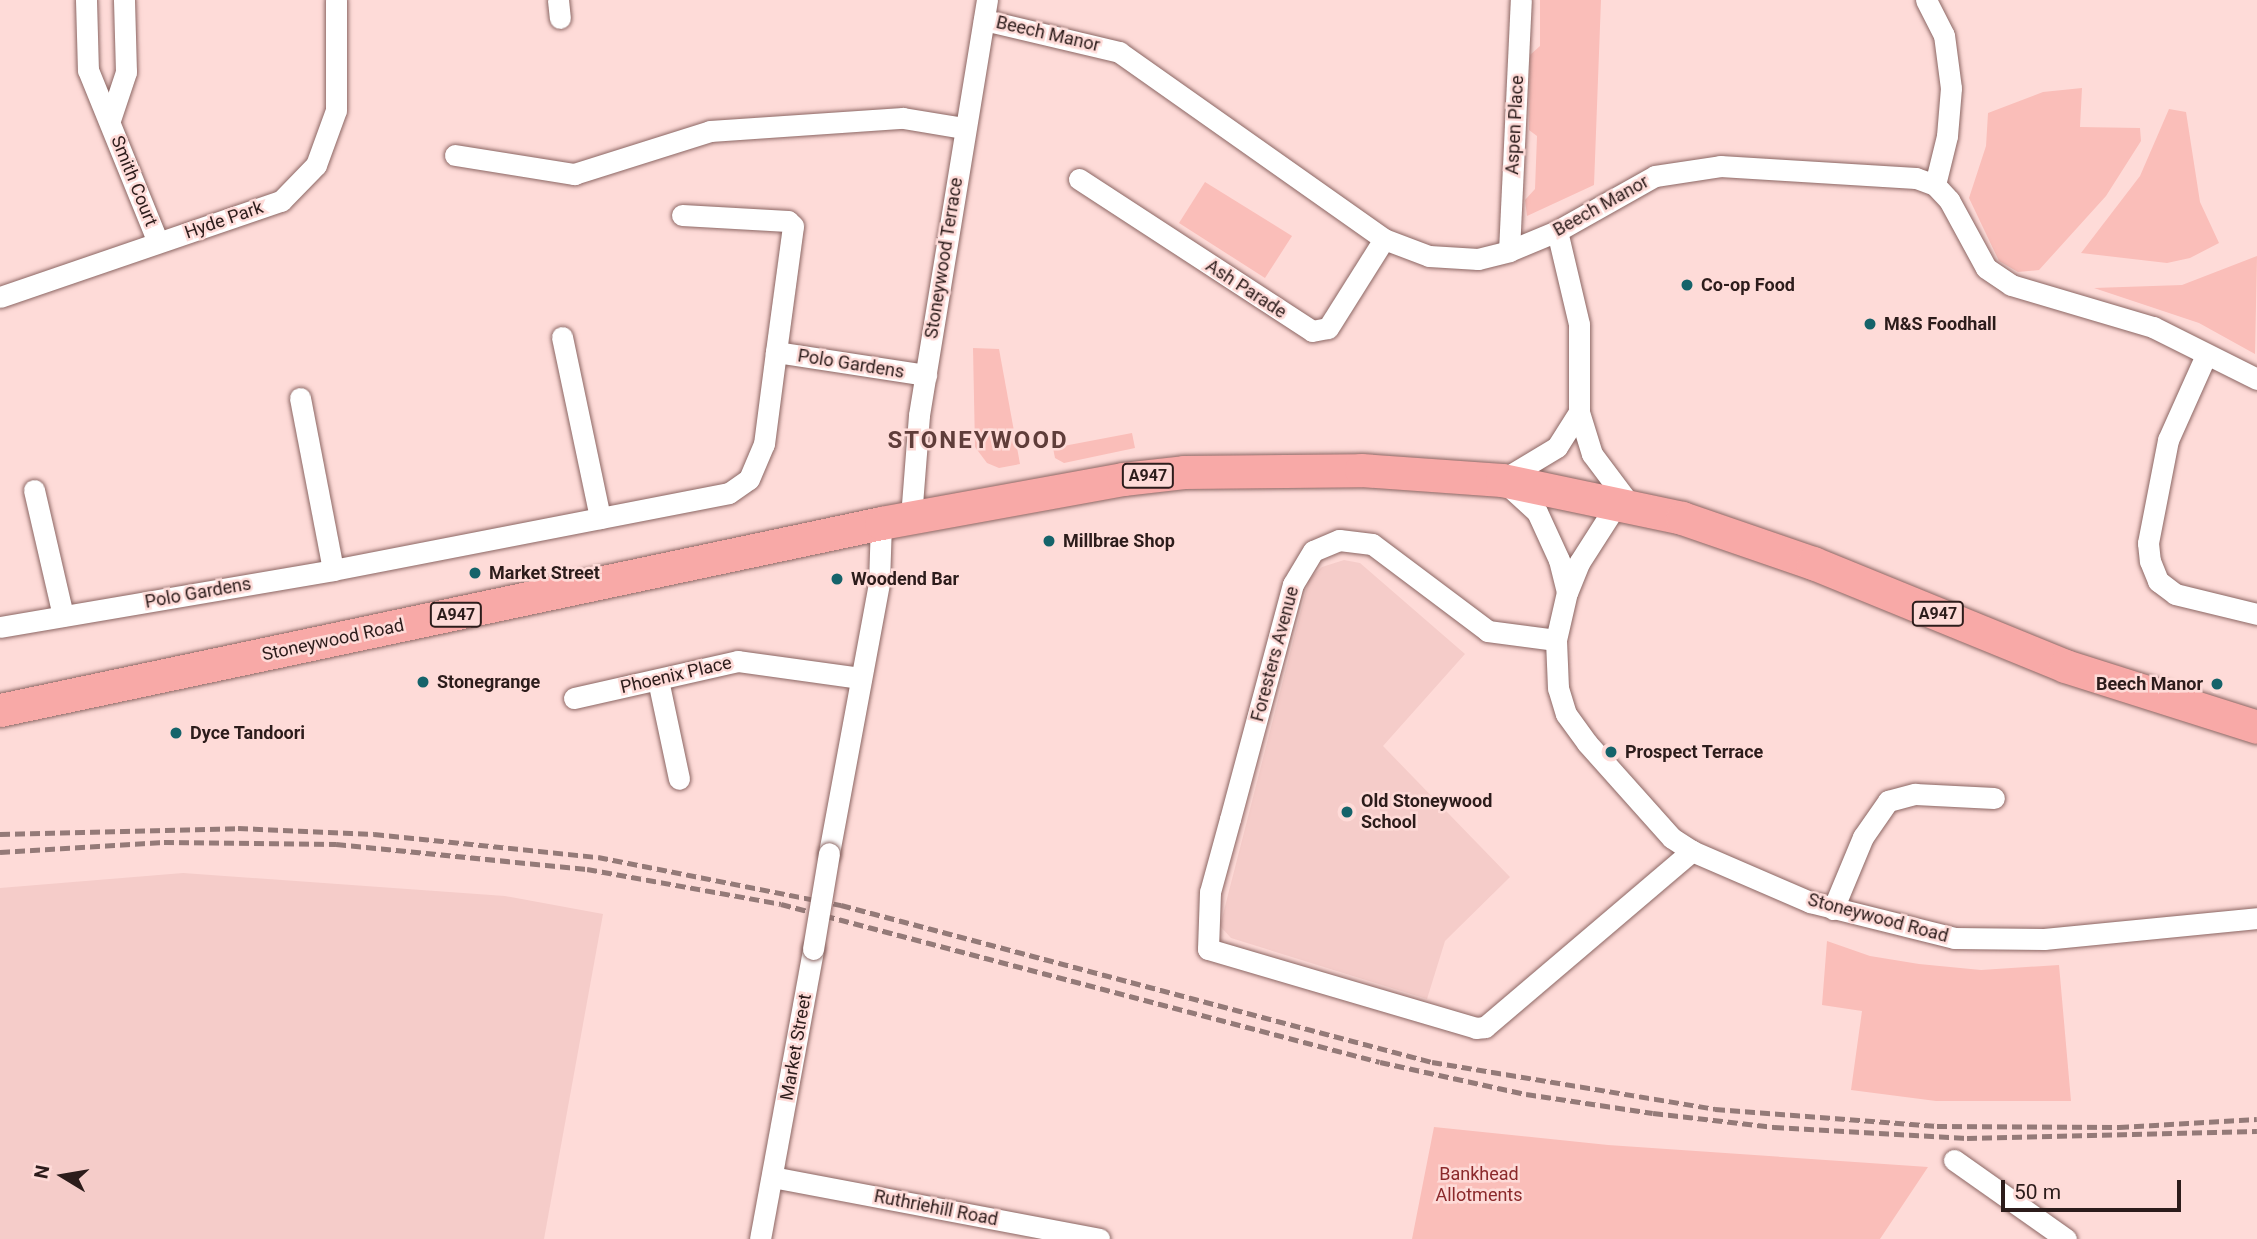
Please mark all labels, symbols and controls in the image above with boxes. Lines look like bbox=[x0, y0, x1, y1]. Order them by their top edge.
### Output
street label: Beech Manor bbox=[994, 12, 1102, 56]
street label: Aspen Place bbox=[1502, 75, 1528, 175]
street label: Smith Court bbox=[106, 133, 162, 229]
street label: Beech Manor bbox=[1549, 171, 1653, 241]
street label: Stoneywood Terrace bbox=[921, 176, 967, 340]
street label: Hyde Park bbox=[182, 196, 266, 244]
street label: Ash Parade bbox=[1202, 255, 1290, 323]
place label: Co-op Food bbox=[1701, 274, 1795, 296]
marker: Co-op Food bbox=[1679, 277, 1695, 293]
place label: M&S Foodhall bbox=[1884, 313, 1997, 335]
marker: M&S Foodhall bbox=[1862, 316, 1878, 332]
street label: Polo Gardens bbox=[796, 345, 906, 383]
district label: STONEYWOOD bbox=[889, 427, 1067, 455]
road number: A947 bbox=[1122, 463, 1174, 489]
place label: Millbrae Shop bbox=[1063, 530, 1175, 552]
marker: Millbrae Shop bbox=[1041, 533, 1057, 549]
place label: Market Street bbox=[489, 562, 600, 584]
marker: Market Street bbox=[467, 565, 483, 581]
place label: Woodend Bar bbox=[851, 568, 959, 590]
marker: Woodend Bar bbox=[829, 571, 845, 587]
street label: Polo Gardens bbox=[143, 573, 253, 613]
street label: Foresters Avenue bbox=[1247, 584, 1303, 724]
road number: A947 bbox=[1912, 601, 1964, 626]
road number: A947 bbox=[430, 602, 482, 628]
street label: Stoneywood Road bbox=[260, 614, 406, 666]
street label: Phoenix Place bbox=[618, 652, 734, 698]
place label: Stonegrange bbox=[437, 671, 540, 693]
place label: Beech Manor bbox=[2096, 673, 2203, 695]
marker: Stonegrange bbox=[415, 674, 431, 690]
marker: Beech Manor bbox=[2209, 676, 2225, 692]
place label: Dyce Tandoori bbox=[190, 722, 306, 744]
marker: Dyce Tandoori bbox=[168, 725, 184, 741]
place label: Prospect Terrace bbox=[1625, 741, 1764, 763]
marker: Prospect Terrace bbox=[1603, 744, 1619, 760]
place label: Old Stoneywood School bbox=[1361, 791, 1492, 834]
marker: Old Stoneywood School bbox=[1339, 804, 1355, 820]
street label: Stoneywood Road bbox=[1805, 889, 1951, 947]
street label: Market Street bbox=[776, 992, 816, 1102]
north arrow bbox=[28, 1141, 98, 1211]
text: N bbox=[29, 1163, 54, 1181]
park label: Bankhead Allotments bbox=[1435, 1164, 1523, 1206]
scale bar bbox=[2005, 1166, 2185, 1210]
text: 50 m bbox=[2014, 1180, 2061, 1204]
street label: Ruthriehill Road bbox=[872, 1185, 1000, 1231]

